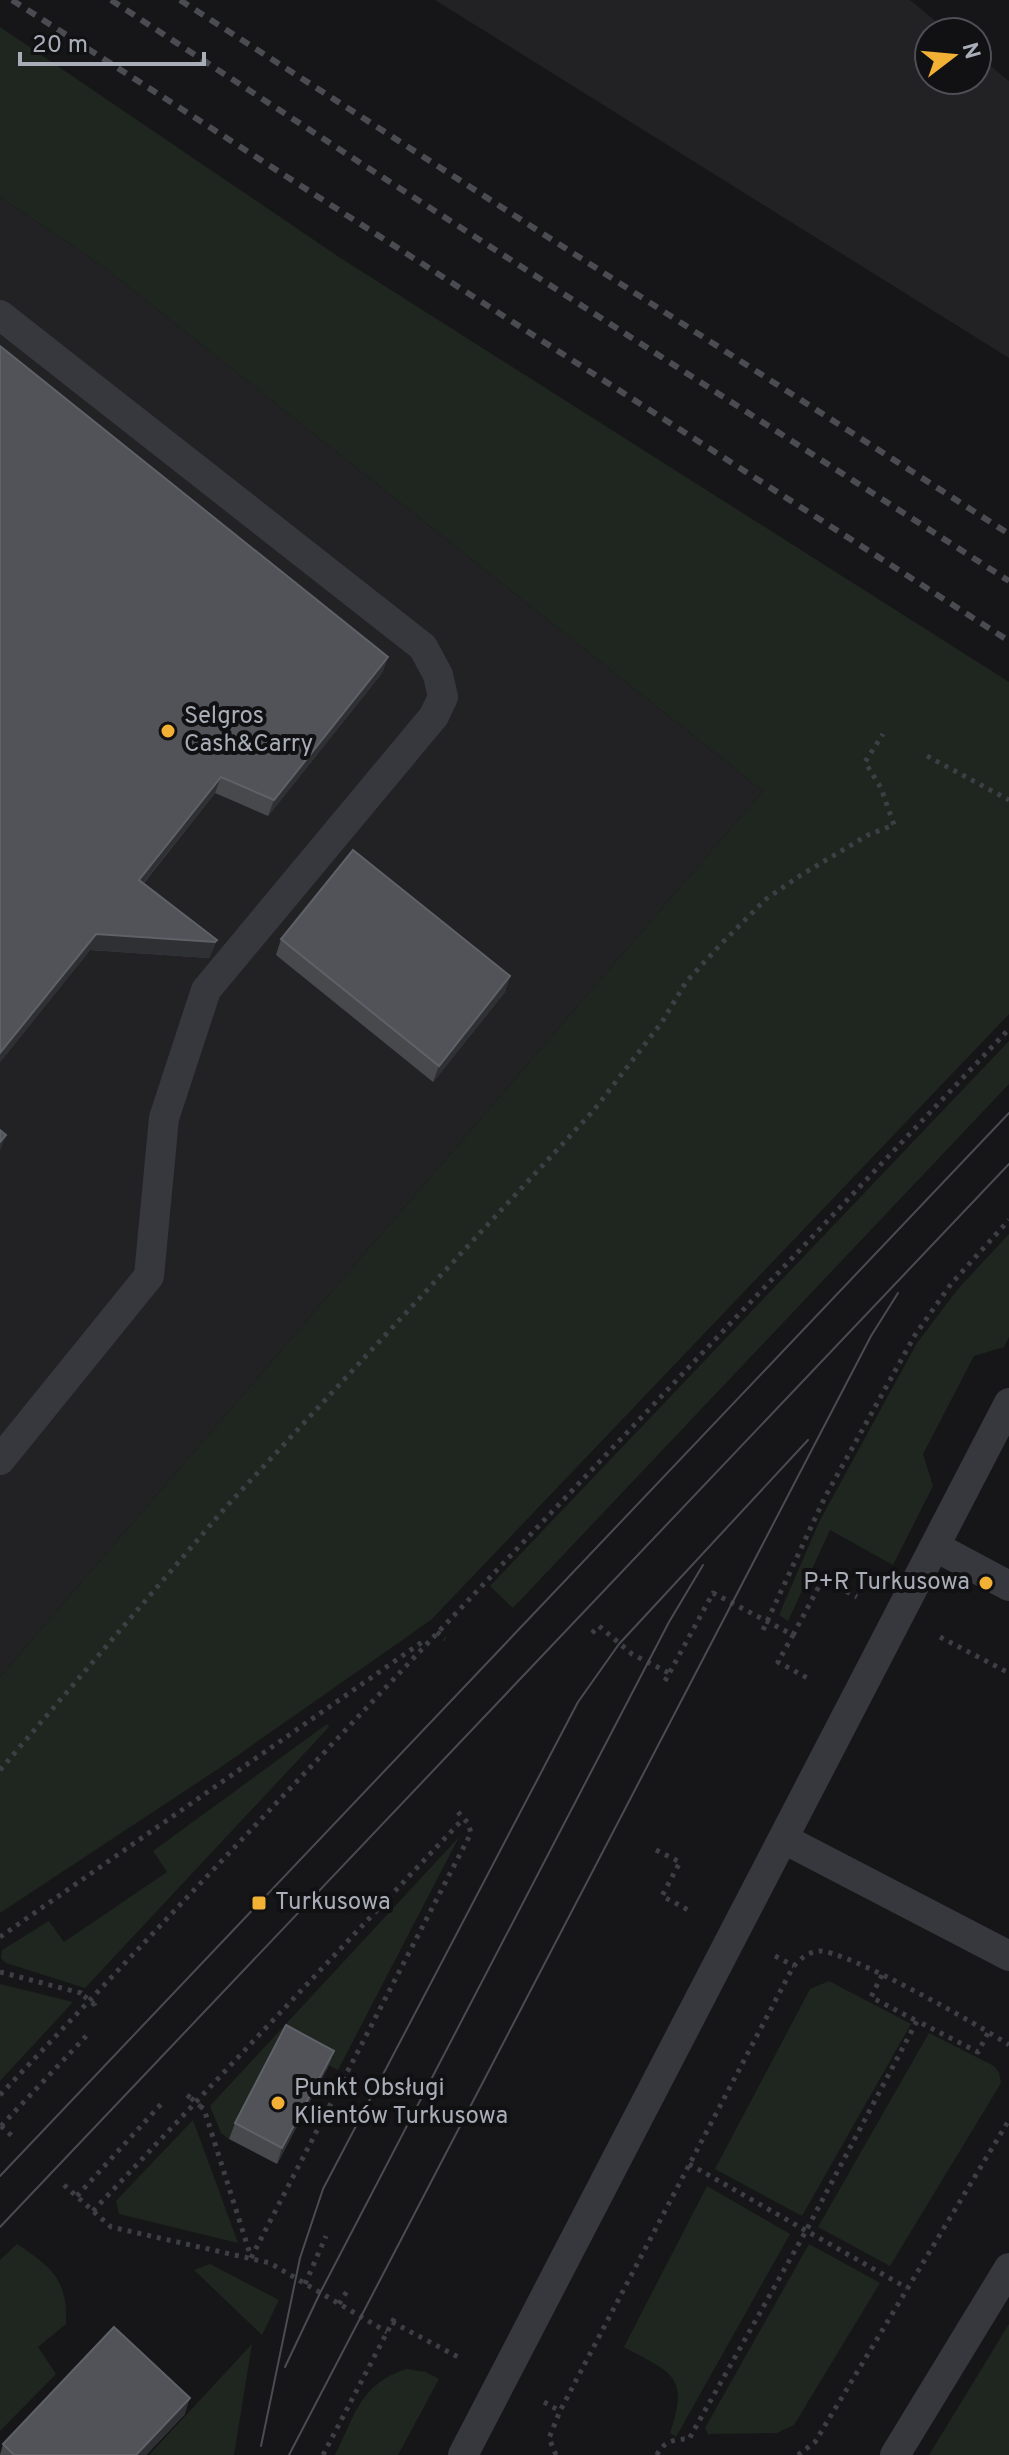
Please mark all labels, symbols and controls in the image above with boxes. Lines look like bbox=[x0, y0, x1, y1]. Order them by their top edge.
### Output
scale bar bbox=[20, 16, 204, 66]
north arrow bbox=[913, 16, 993, 96]
text: 20 m bbox=[32, 31, 88, 61]
text: N bbox=[955, 40, 985, 62]
place label: Selgros Cash&Carry bbox=[184, 702, 313, 760]
marker: Selgros Cash&Carry bbox=[159, 722, 177, 740]
place label: P+R Turkusowa bbox=[803, 1568, 970, 1598]
marker: P+R Turkusowa bbox=[977, 1574, 995, 1592]
place label: Turkusowa bbox=[275, 1888, 391, 1918]
marker: Turkusowa bbox=[250, 1894, 268, 1912]
place label: Punkt Obsługi Klientów Turkusowa bbox=[294, 2074, 508, 2132]
marker: Punkt Obsługi Klientów Turkusowa bbox=[269, 2094, 287, 2112]

